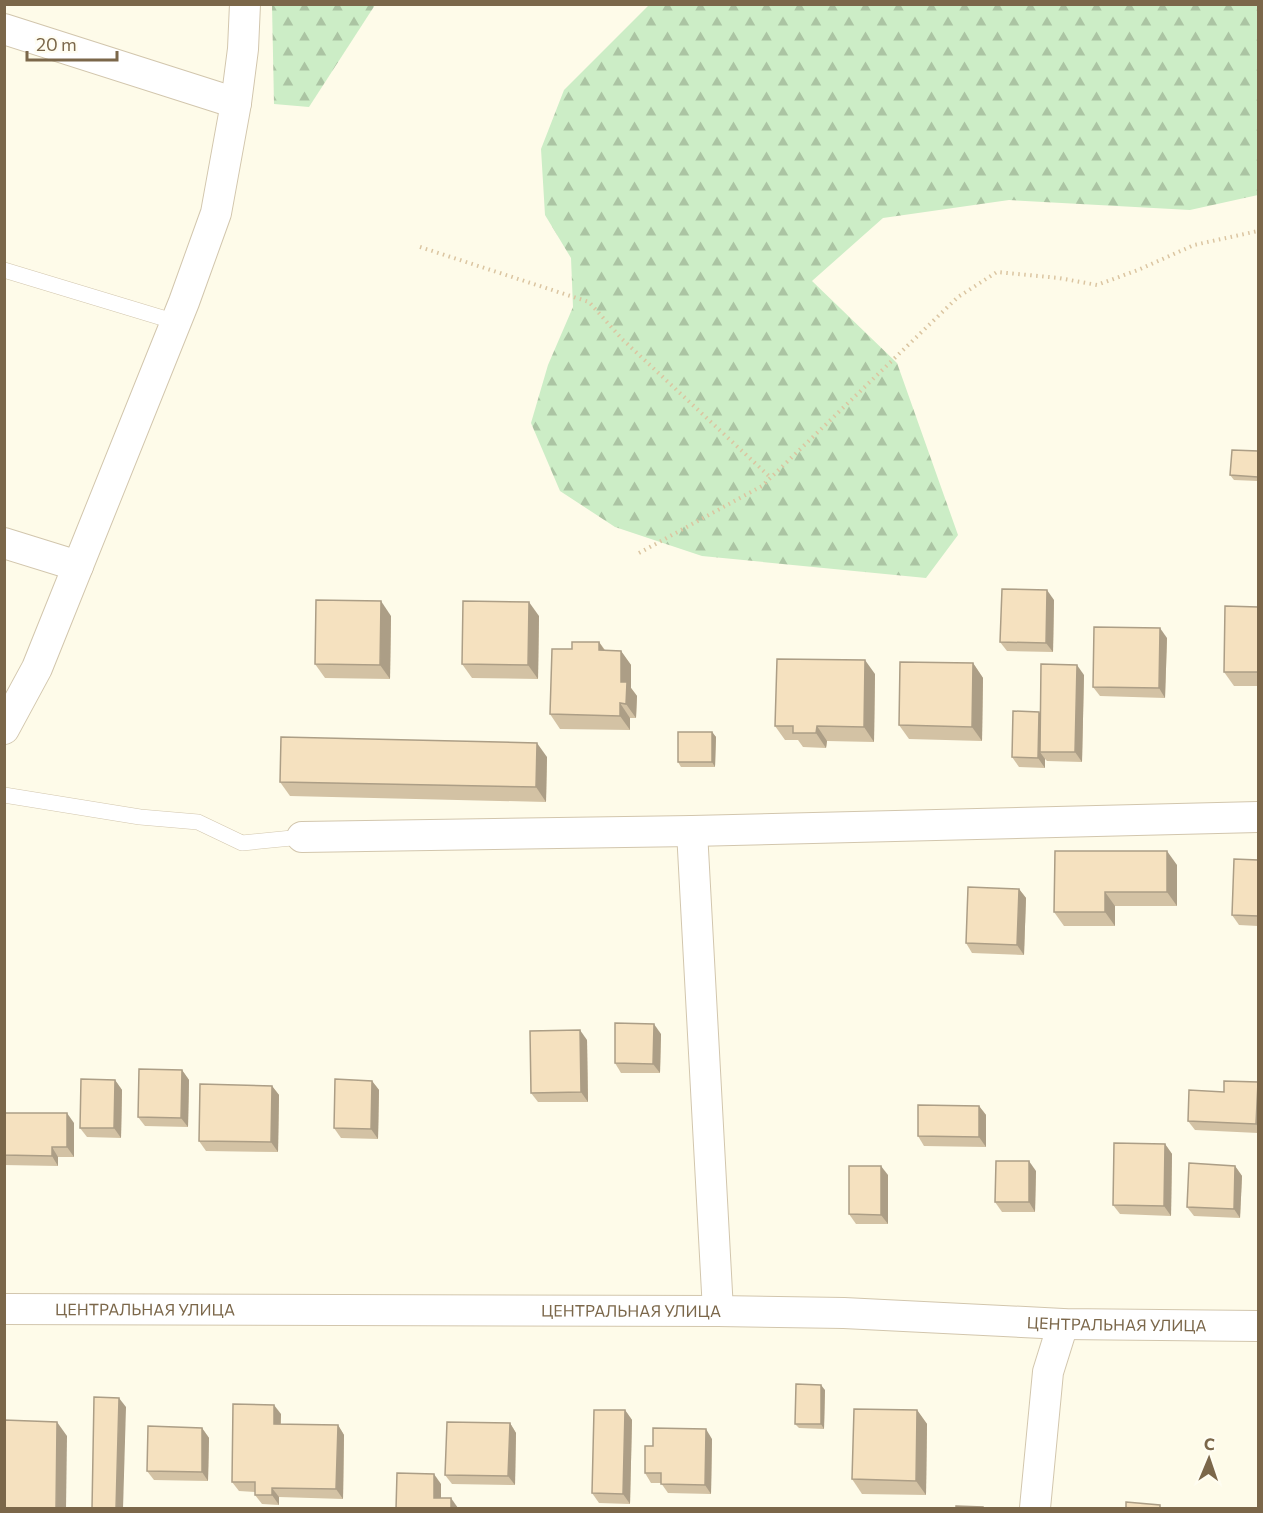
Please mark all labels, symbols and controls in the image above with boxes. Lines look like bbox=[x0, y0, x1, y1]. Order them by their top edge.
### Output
scale bar bbox=[27, 24, 117, 62]
text: 20 m bbox=[36, 33, 77, 55]
street label: ЦЕНТРАЛЬНАЯ УЛИЦА bbox=[55, 1299, 235, 1319]
street label: ЦЕНТРАЛЬНАЯ УЛИЦА bbox=[541, 1301, 721, 1320]
street label: ЦЕНТРАЛЬНАЯ УЛИЦА bbox=[1026, 1312, 1207, 1334]
north arrow bbox=[1179, 1429, 1239, 1489]
text: С bbox=[1204, 1434, 1215, 1453]

